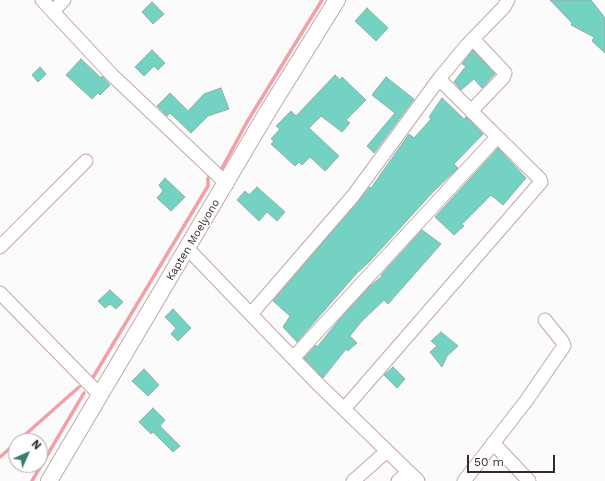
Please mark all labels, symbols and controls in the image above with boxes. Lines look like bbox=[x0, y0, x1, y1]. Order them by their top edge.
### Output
street label: Kapten Moelyono bbox=[163, 197, 223, 283]
north arrow bbox=[8, 433, 48, 473]
text: N bbox=[29, 437, 44, 452]
scale bar bbox=[469, 447, 557, 473]
text: 50 m bbox=[474, 455, 504, 469]

